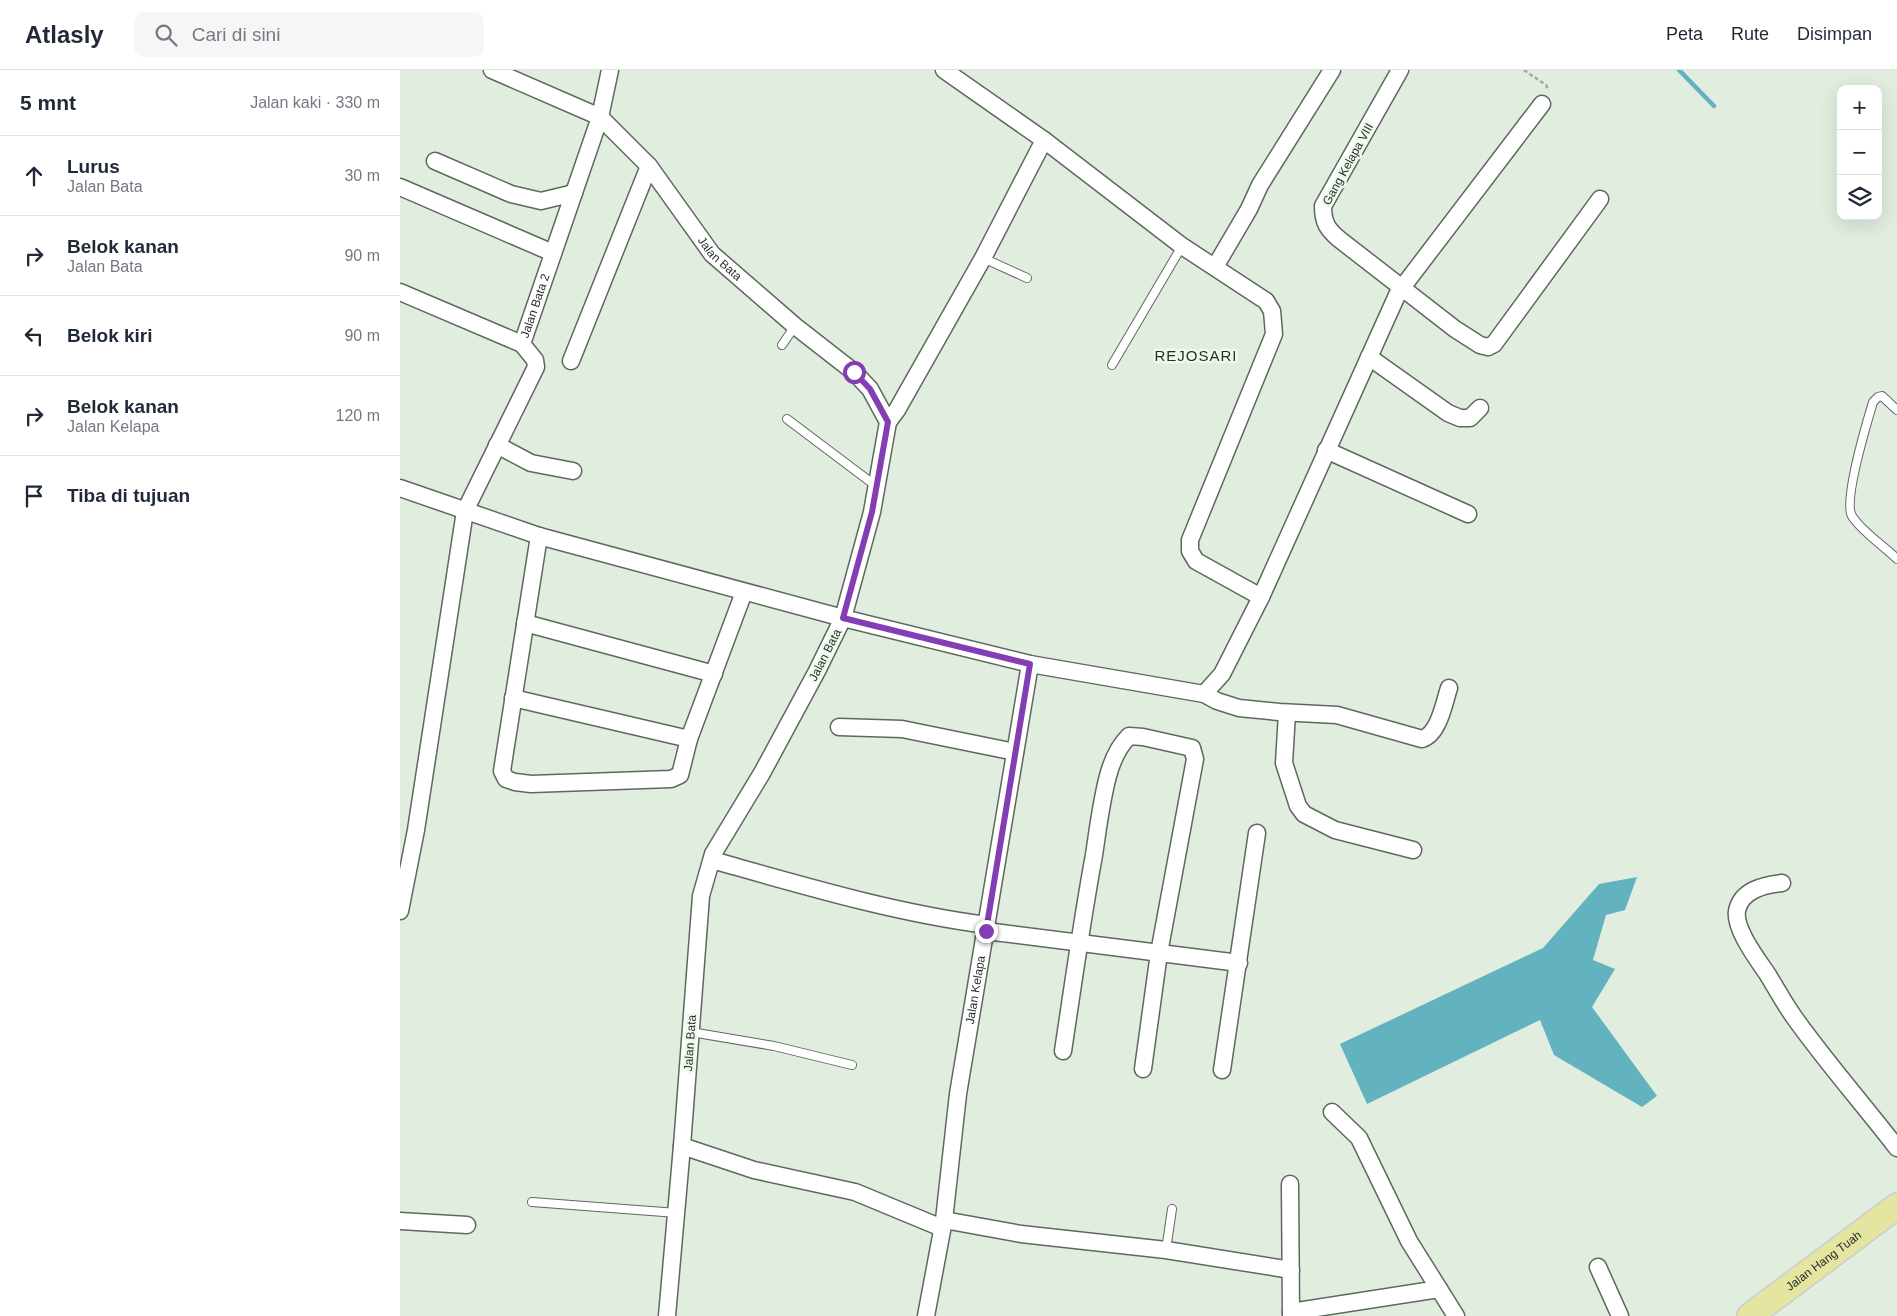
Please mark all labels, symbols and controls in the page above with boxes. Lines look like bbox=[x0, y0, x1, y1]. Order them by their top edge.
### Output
search box bbox=[134, 12, 484, 57]
text: Atlasly bbox=[25, 21, 104, 48]
icon: search bbox=[152, 21, 180, 49]
text: Cari di sini bbox=[192, 24, 280, 45]
text: Peta bbox=[1666, 24, 1703, 44]
text: Rute bbox=[1731, 24, 1769, 44]
text: Disimpan bbox=[1797, 24, 1872, 44]
map controls bbox=[1837, 85, 1882, 220]
button: + bbox=[1837, 85, 1882, 130]
text: 5 mnt bbox=[20, 91, 76, 114]
text: Jalan kaki · 330 m bbox=[250, 94, 380, 111]
street label: Gang Kelapa VIII bbox=[1320, 121, 1376, 207]
button: − bbox=[1837, 130, 1882, 175]
text: Lurus bbox=[67, 156, 120, 177]
icon: ahead bbox=[20, 162, 48, 190]
text: 30 m bbox=[344, 167, 380, 184]
button: layers bbox=[1837, 175, 1882, 220]
text: Jalan Bata bbox=[67, 178, 143, 195]
street label: Jalan Bata bbox=[695, 234, 745, 284]
text: Belok kanan bbox=[67, 236, 179, 257]
icon: right bbox=[20, 242, 48, 270]
text: 90 m bbox=[344, 247, 380, 264]
text: Jalan Bata bbox=[67, 258, 143, 275]
street label: Jalan Bata 2 bbox=[518, 272, 553, 340]
icon: left bbox=[20, 322, 48, 350]
text: Belok kiri bbox=[67, 325, 153, 346]
text: 90 m bbox=[344, 327, 380, 344]
district label: REJOSARI bbox=[1154, 347, 1238, 364]
route start bbox=[843, 361, 866, 384]
text: Belok kanan bbox=[67, 396, 179, 417]
icon: right bbox=[20, 402, 48, 430]
text: 120 m bbox=[336, 407, 380, 424]
text: Jalan Kelapa bbox=[67, 418, 160, 435]
icon: arrive bbox=[20, 482, 48, 510]
text: Tiba di tujuan bbox=[67, 485, 190, 506]
street label: Jalan Bata bbox=[806, 626, 844, 683]
route end bbox=[975, 920, 998, 943]
street label: Jalan Kelapa bbox=[963, 954, 988, 1025]
street label: Jalan Bata bbox=[681, 1014, 699, 1072]
street label: Jalan Hang Tuah bbox=[1783, 1228, 1864, 1294]

